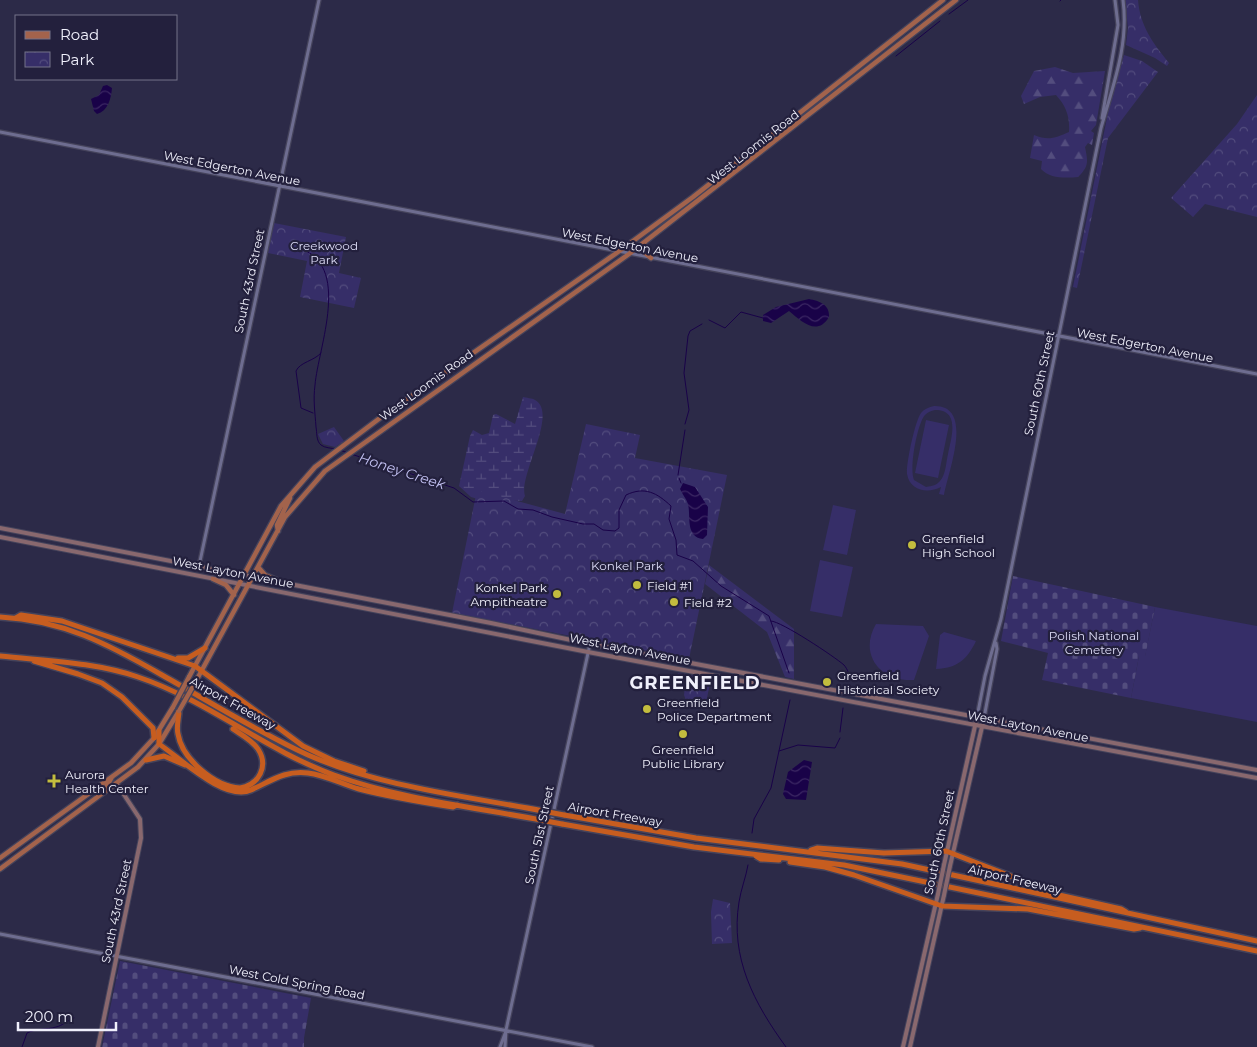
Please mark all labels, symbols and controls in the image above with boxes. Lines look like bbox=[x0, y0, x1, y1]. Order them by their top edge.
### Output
legend bbox=[15, 15, 178, 80]
text: Road bbox=[60, 25, 99, 44]
text: Park bbox=[60, 50, 94, 69]
street label: West Loomis Road bbox=[704, 107, 802, 187]
street label: West Edgerton Avenue bbox=[162, 147, 302, 189]
street label: West Edgerton Avenue bbox=[560, 224, 700, 266]
street label: South 43rd Street bbox=[231, 228, 267, 334]
park label: Creekwood Park bbox=[290, 238, 358, 267]
street label: West Edgerton Avenue bbox=[1075, 324, 1215, 366]
street label: South 60th Street bbox=[1021, 329, 1057, 437]
street label: West Loomis Road bbox=[376, 346, 476, 424]
water label: Honey Creek bbox=[356, 449, 448, 494]
place label: Greenfield High School bbox=[922, 531, 995, 560]
marker: Greenfield High School bbox=[906, 539, 918, 551]
street label: West Layton Avenue bbox=[171, 553, 295, 591]
park label: Konkel Park bbox=[591, 558, 664, 573]
place label: Field #1 bbox=[647, 578, 692, 593]
marker: Field #1 bbox=[631, 579, 643, 591]
place label: Konkel Park Ampitheatre bbox=[470, 580, 548, 609]
marker: Konkel Park Ampitheatre bbox=[551, 588, 563, 600]
place label: Field #2 bbox=[684, 595, 732, 610]
marker: Field #2 bbox=[668, 596, 680, 608]
park label: Polish National Cemetery bbox=[1049, 628, 1139, 657]
street label: West Layton Avenue bbox=[568, 630, 692, 668]
place label: Greenfield Historical Society bbox=[837, 668, 940, 697]
district label: GREENFIELD bbox=[629, 672, 761, 694]
street label: Airport Freeway bbox=[188, 673, 279, 733]
marker: Greenfield Historical Society bbox=[821, 676, 833, 688]
place label: Greenfield Police Department bbox=[657, 695, 772, 724]
marker: Greenfield Police Department bbox=[641, 703, 653, 715]
street label: West Layton Avenue bbox=[966, 707, 1090, 745]
marker: Greenfield Public Library bbox=[677, 728, 689, 740]
place label: Greenfield Public Library bbox=[642, 742, 725, 771]
place label: Aurora Health Center bbox=[65, 767, 149, 796]
marker: Aurora Health Center bbox=[47, 774, 61, 788]
street label: South 51st Street bbox=[521, 784, 557, 886]
street label: South 60th Street bbox=[921, 788, 957, 896]
street label: Airport Freeway bbox=[567, 798, 664, 830]
street label: South 43rd Street bbox=[98, 858, 134, 964]
street label: Airport Freeway bbox=[967, 861, 1064, 897]
street label: West Cold Spring Road bbox=[228, 961, 366, 1003]
scale bar bbox=[18, 1000, 115, 1032]
text: 200 m bbox=[25, 1007, 73, 1026]

